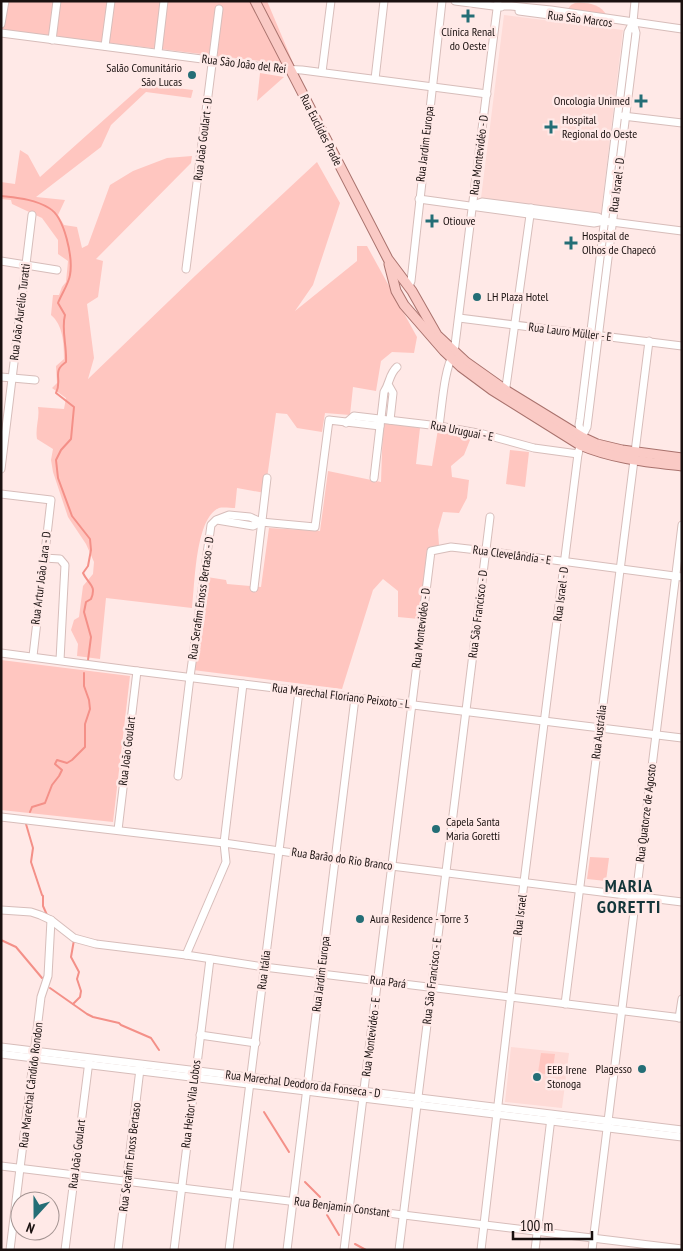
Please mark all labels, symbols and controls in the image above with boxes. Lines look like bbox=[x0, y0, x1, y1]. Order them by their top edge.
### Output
street label: Rua São Marcos bbox=[547, 7, 613, 30]
marker: Clínica Renal do Oeste bbox=[461, 9, 475, 23]
place label: Clínica Renal do Oeste bbox=[441, 24, 495, 53]
street label: Rua São João del Rei bbox=[201, 51, 287, 76]
place label: Salão Comunitário São Lucas bbox=[106, 60, 182, 89]
marker: Salão Comunitário São Lucas bbox=[186, 69, 198, 81]
street label: Rua Euclides Prade bbox=[297, 91, 346, 168]
place label: Oncologia Unimed bbox=[554, 93, 630, 108]
marker: Oncologia Unimed bbox=[634, 94, 648, 108]
street label: Rua João Goulart - D bbox=[190, 97, 215, 181]
street label: Rua Jardim Europa bbox=[412, 105, 437, 183]
place label: Hospital Regional do Oeste bbox=[562, 112, 637, 141]
street label: Rua Montevidéo - D bbox=[466, 114, 491, 196]
marker: Hospital Regional do Oeste bbox=[544, 120, 558, 134]
street label: Rua Israel - D bbox=[606, 157, 627, 213]
place label: Otiouve bbox=[443, 213, 476, 228]
marker: Otiouve bbox=[425, 214, 439, 228]
place label: Hospital de Olhos de Chapecó bbox=[582, 228, 656, 257]
marker: Hospital de Olhos de Chapecó bbox=[564, 236, 578, 250]
street label: Rua João Aurélio Turatti bbox=[6, 263, 33, 361]
place label: LH Plaza Hotel bbox=[487, 289, 548, 304]
marker: LH Plaza Hotel bbox=[471, 291, 483, 303]
street label: Rua Lauro Müller - E bbox=[528, 319, 612, 344]
street label: Rua Uruguai - E bbox=[429, 417, 495, 444]
street label: Rua Artur João Lara - D bbox=[27, 530, 54, 625]
street label: Rua Serafim Enoss Bertaso - D bbox=[184, 536, 217, 660]
street label: Rua Clevelândia - E bbox=[472, 542, 552, 567]
street label: Rua Israel - D bbox=[550, 566, 571, 622]
street label: Rua São Francisco - D bbox=[465, 569, 490, 659]
street label: Rua Montevidéo - D bbox=[408, 587, 433, 669]
street label: Rua Marechal Floriano Peixoto - L bbox=[271, 680, 411, 711]
street label: Rua Austrália bbox=[588, 704, 609, 760]
street label: Rua João Goulart bbox=[115, 715, 138, 786]
street label: Rua Quatorze de Agosto bbox=[632, 763, 659, 863]
place label: Capela Santa Maria Goretti bbox=[446, 814, 500, 843]
marker: Capela Santa Maria Goretti bbox=[430, 823, 442, 835]
street label: Rua Barão do Rio Branco bbox=[291, 844, 394, 873]
district label: MARIA GORETTI bbox=[597, 874, 661, 918]
street label: Rua Israel bbox=[510, 893, 529, 936]
place label: Aura Residence - Torre 3 bbox=[370, 911, 469, 926]
marker: Aura Residence - Torre 3 bbox=[354, 913, 366, 925]
street label: Rua Jardim Europa bbox=[308, 935, 333, 1013]
street label: Rua São Francisco - E bbox=[419, 937, 444, 1025]
street label: Rua Itália bbox=[254, 949, 273, 990]
street label: Rua Pará bbox=[369, 972, 407, 991]
street label: Rua Montevidéo - E bbox=[358, 996, 383, 1077]
street label: Rua Marechal Cândido Rondon bbox=[15, 1021, 46, 1149]
street label: Rua Heitor Vila Lobos bbox=[178, 1059, 203, 1149]
place label: Plagesso bbox=[596, 1061, 632, 1076]
place label: EEB Irene Stonoga bbox=[547, 1062, 587, 1091]
marker: Plagesso bbox=[636, 1063, 648, 1075]
street label: Rua Marechal Deodoro da Fonseca - D bbox=[225, 1067, 382, 1100]
marker: EEB Irene Stonoga bbox=[531, 1071, 543, 1083]
street label: Rua Serafim Enoss Bertaso bbox=[115, 1101, 144, 1212]
street label: Rua João Goulart bbox=[65, 1118, 88, 1189]
north arrow bbox=[10, 1191, 60, 1241]
street label: Rua Benjamin Constant bbox=[293, 1193, 391, 1220]
scale bar bbox=[513, 1208, 592, 1240]
text: 100 m bbox=[520, 1216, 553, 1235]
text: N bbox=[24, 1218, 37, 1238]

